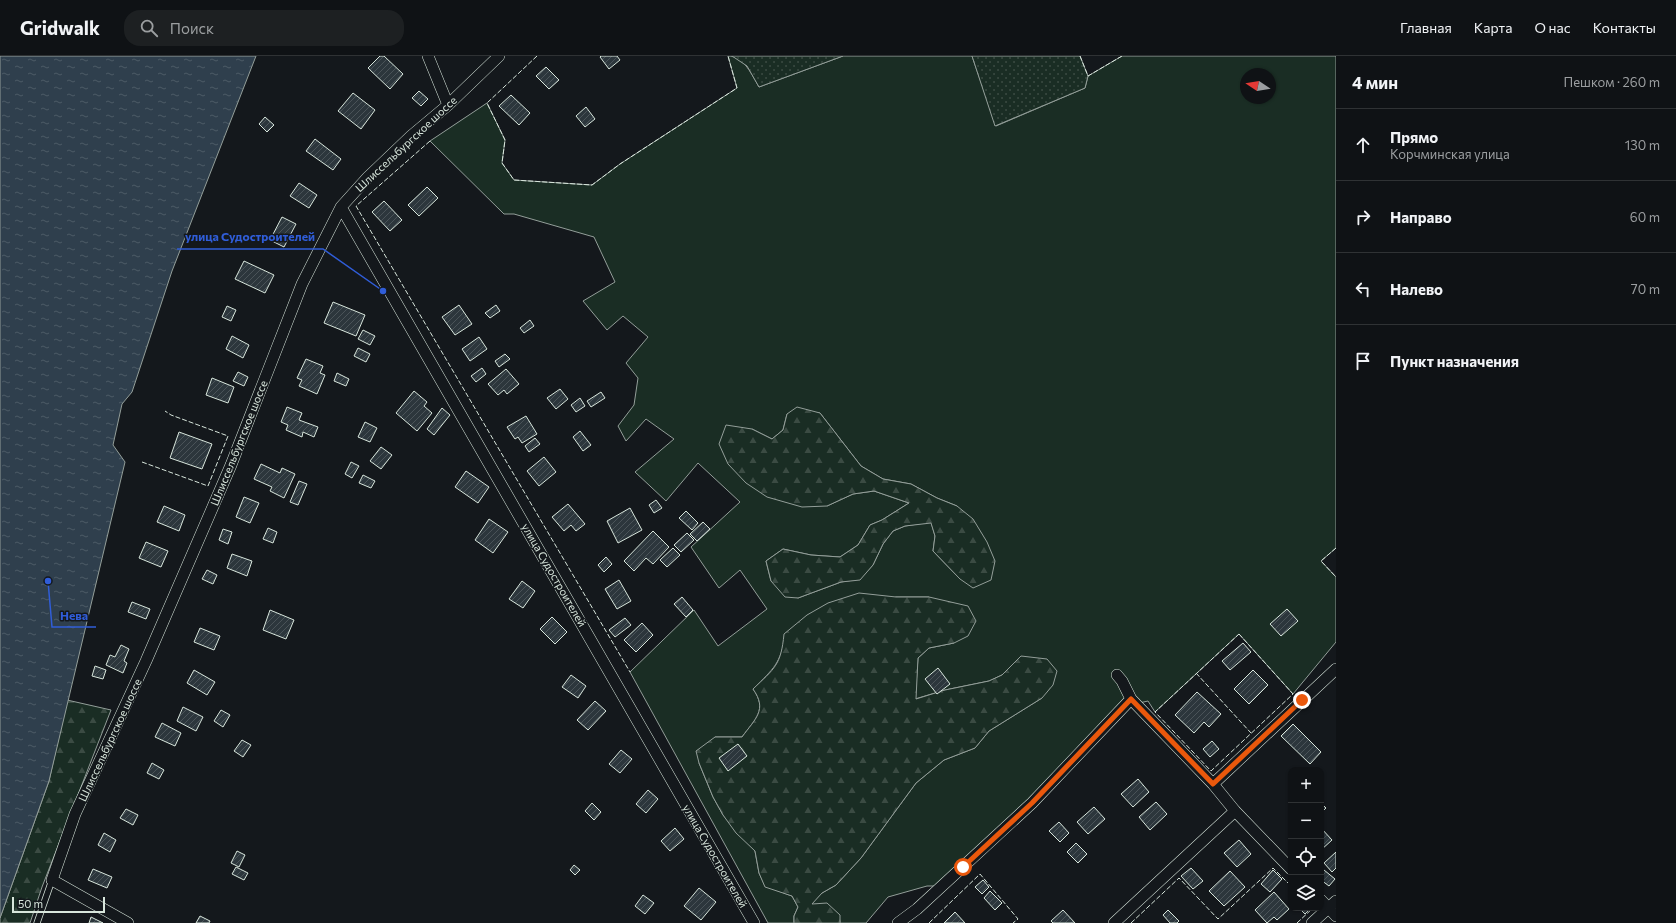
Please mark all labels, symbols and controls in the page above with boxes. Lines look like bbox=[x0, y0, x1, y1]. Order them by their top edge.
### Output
search box bbox=[124, 10, 404, 46]
text: Gridwalk bbox=[20, 16, 100, 39]
icon: search bbox=[138, 17, 160, 39]
text: Поиск bbox=[170, 19, 214, 37]
text: Главная bbox=[1400, 19, 1452, 36]
text: Карта bbox=[1474, 19, 1512, 36]
text: О нас bbox=[1534, 19, 1571, 36]
text: Контакты bbox=[1593, 19, 1656, 36]
north arrow bbox=[1240, 68, 1276, 104]
text: 4 мин bbox=[1352, 72, 1398, 93]
text: Пешком · 260 m bbox=[1564, 74, 1660, 90]
street label: Шлиссельбургское шоссе bbox=[352, 93, 459, 194]
text: Прямо bbox=[1390, 128, 1438, 146]
icon: ahead bbox=[1352, 134, 1374, 156]
text: 130 m bbox=[1625, 137, 1660, 153]
text: Корчминская улица bbox=[1390, 146, 1510, 162]
icon: right bbox=[1352, 206, 1374, 228]
text: Направо bbox=[1390, 208, 1452, 226]
text: 60 m bbox=[1630, 209, 1660, 225]
callout: улица Судостроителей bbox=[177, 225, 323, 249]
text: улица Судостроителей bbox=[185, 229, 315, 243]
icon: left bbox=[1352, 278, 1374, 300]
text: Налево bbox=[1390, 280, 1443, 298]
text: 70 m bbox=[1631, 281, 1660, 297]
icon: arrive bbox=[1352, 350, 1374, 372]
text: Пункт назначения bbox=[1390, 352, 1519, 370]
street label: Шлиссельбургское шоссе bbox=[207, 378, 270, 507]
street label: улица Судостроителей bbox=[520, 521, 589, 629]
callout: Нева bbox=[52, 603, 96, 627]
text: Нева bbox=[60, 608, 88, 622]
street label: Шлиссельбургское шоссе bbox=[75, 676, 144, 803]
route end bbox=[1293, 691, 1311, 709]
map controls bbox=[1288, 767, 1324, 911]
button: + bbox=[1288, 767, 1324, 803]
street label: улица Судостроителей bbox=[681, 802, 750, 910]
button: − bbox=[1288, 803, 1324, 839]
button: locate bbox=[1288, 839, 1324, 875]
route start bbox=[954, 858, 972, 876]
button: layers bbox=[1288, 875, 1324, 911]
scale bar bbox=[12, 895, 105, 914]
text: 50 m bbox=[18, 897, 43, 910]

